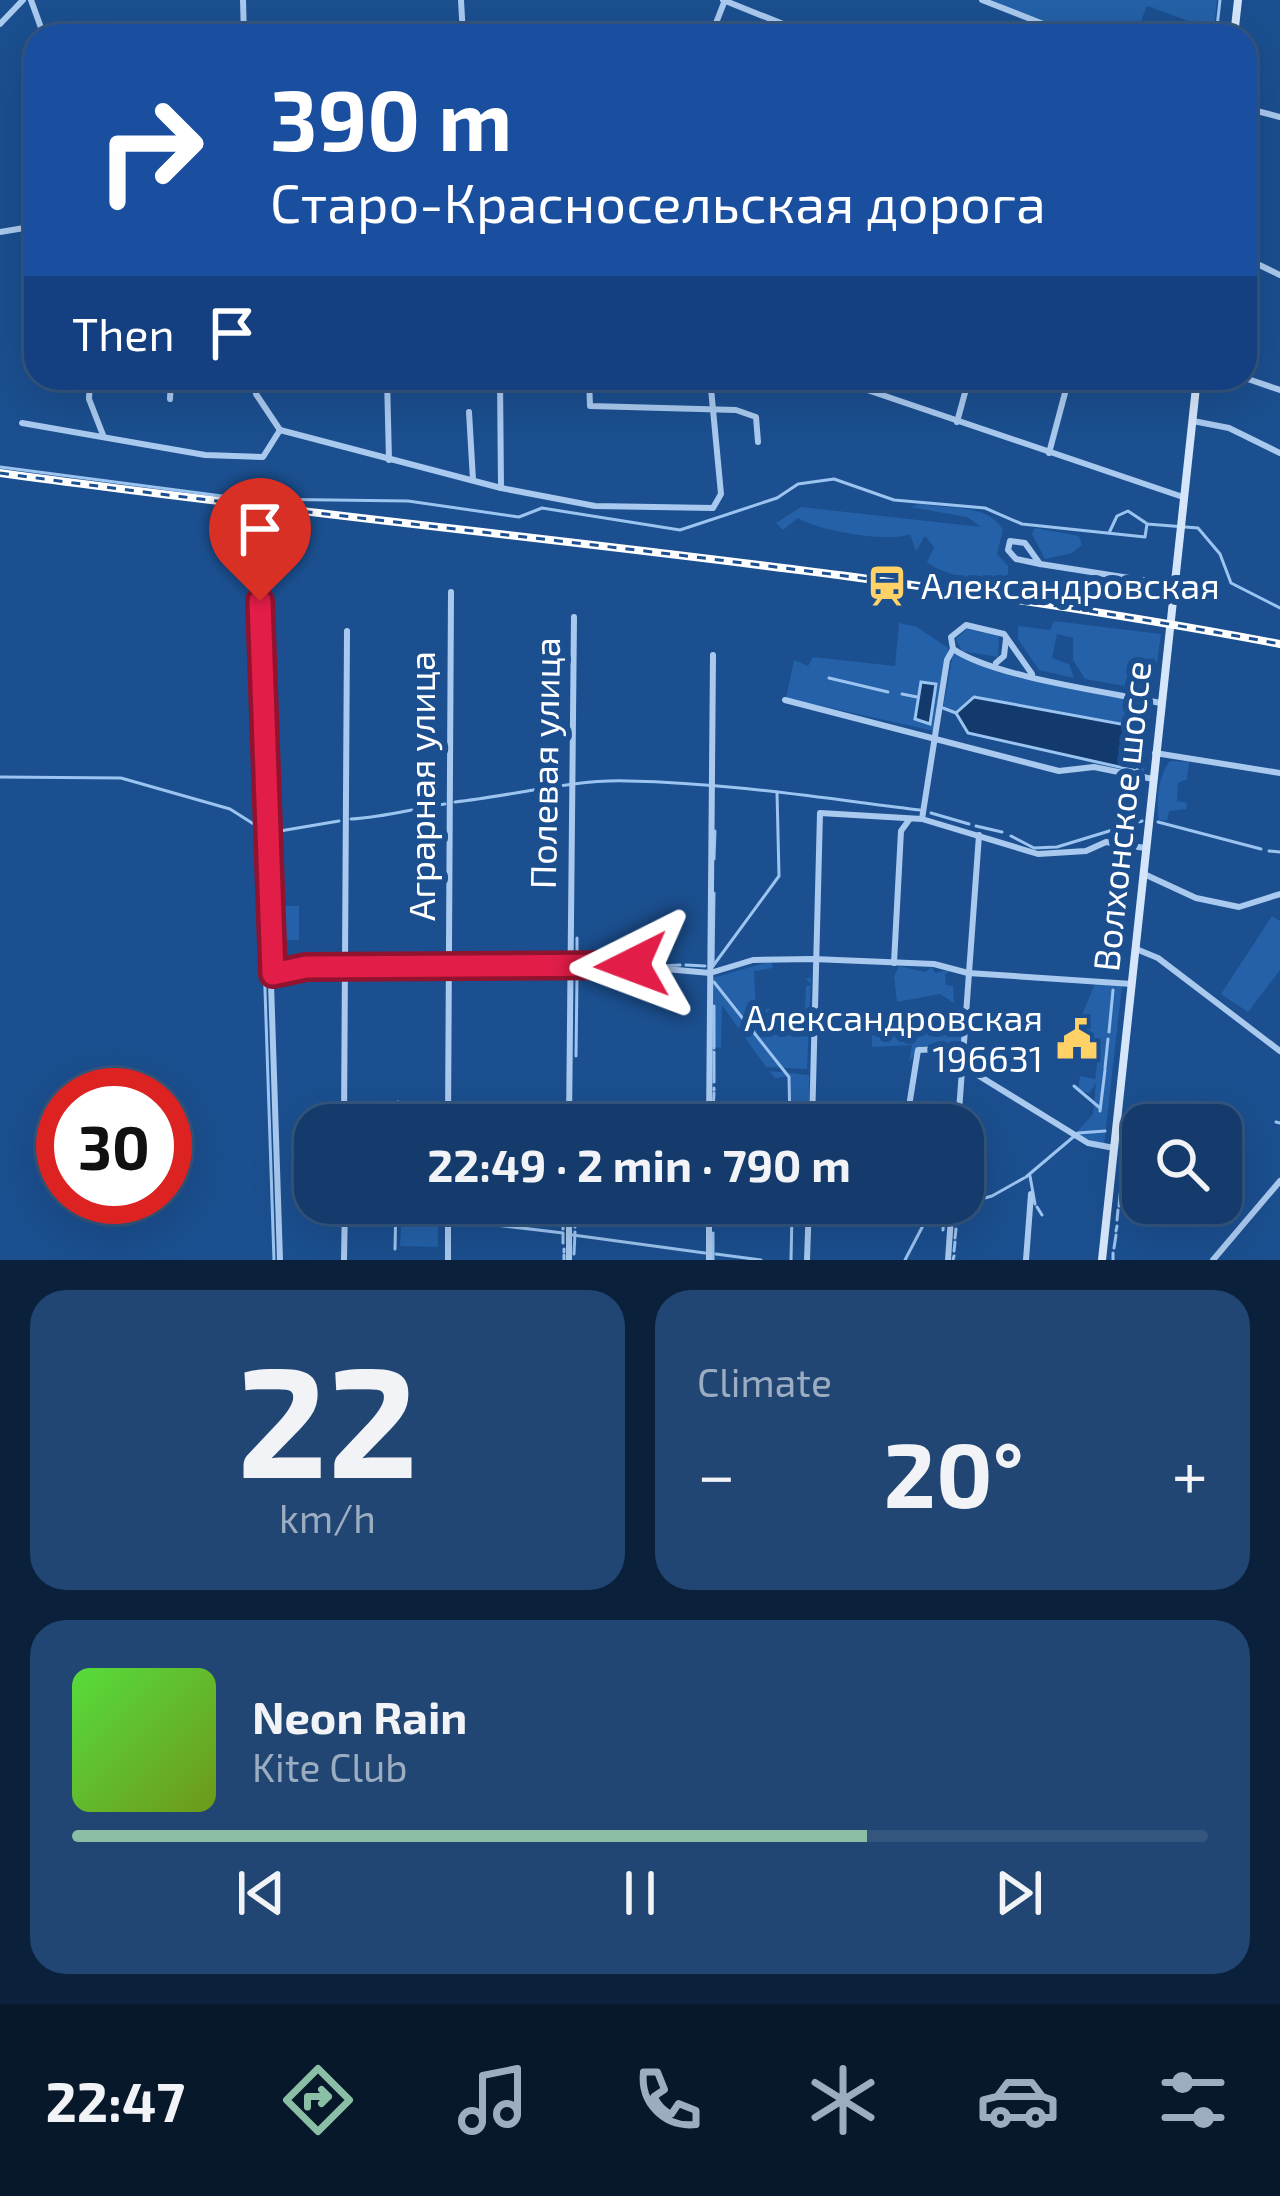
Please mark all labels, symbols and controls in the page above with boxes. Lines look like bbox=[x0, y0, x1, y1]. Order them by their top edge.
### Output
text: 390 m bbox=[270, 67, 512, 168]
icon: right bbox=[72, 72, 228, 228]
text: Старо-Красносельская дорога bbox=[270, 169, 1046, 234]
icon: arrive bbox=[199, 300, 265, 366]
text: Then bbox=[72, 306, 175, 360]
pin bbox=[209, 478, 311, 601]
icon: arrive bbox=[227, 496, 293, 562]
station icon: Александровская bbox=[864, 563, 910, 609]
place label: Александровская bbox=[921, 563, 1220, 606]
street label: Полевая улица bbox=[520, 637, 568, 889]
street label: Аграрная улица bbox=[399, 651, 443, 921]
street label: Волхонское шоссе bbox=[1083, 659, 1158, 973]
position arrow bbox=[569, 902, 695, 1028]
place label: Александровская 196631 bbox=[744, 995, 1043, 1079]
public building icon: Александровская 196631 bbox=[1054, 1016, 1100, 1062]
speed limit sign: 30 bbox=[36, 1068, 192, 1224]
map controls bbox=[1122, 1104, 1242, 1224]
button: search bbox=[1122, 1104, 1242, 1224]
text: 22:49 · 2 min · 790 m bbox=[427, 1137, 851, 1191]
text: 22 bbox=[237, 1322, 418, 1509]
text: Climate bbox=[697, 1358, 832, 1405]
text: 20° bbox=[884, 1418, 1024, 1526]
text: − bbox=[697, 1433, 736, 1512]
text: + bbox=[1172, 1433, 1208, 1512]
text: km/h bbox=[279, 1494, 376, 1541]
text: Neon Rain bbox=[252, 1689, 467, 1743]
text: Kite Club bbox=[252, 1743, 408, 1790]
icon: previous bbox=[228, 1860, 294, 1926]
icon: pause bbox=[607, 1860, 673, 1926]
icon: next bbox=[986, 1860, 1052, 1926]
icon: directions bbox=[276, 2058, 360, 2142]
icon: music bbox=[451, 2058, 535, 2142]
icon: phone bbox=[626, 2058, 710, 2142]
icon: climate bbox=[801, 2058, 885, 2142]
icon: car bbox=[976, 2058, 1060, 2142]
icon: filters bbox=[1151, 2058, 1235, 2142]
text: 22:47 bbox=[45, 2068, 185, 2133]

